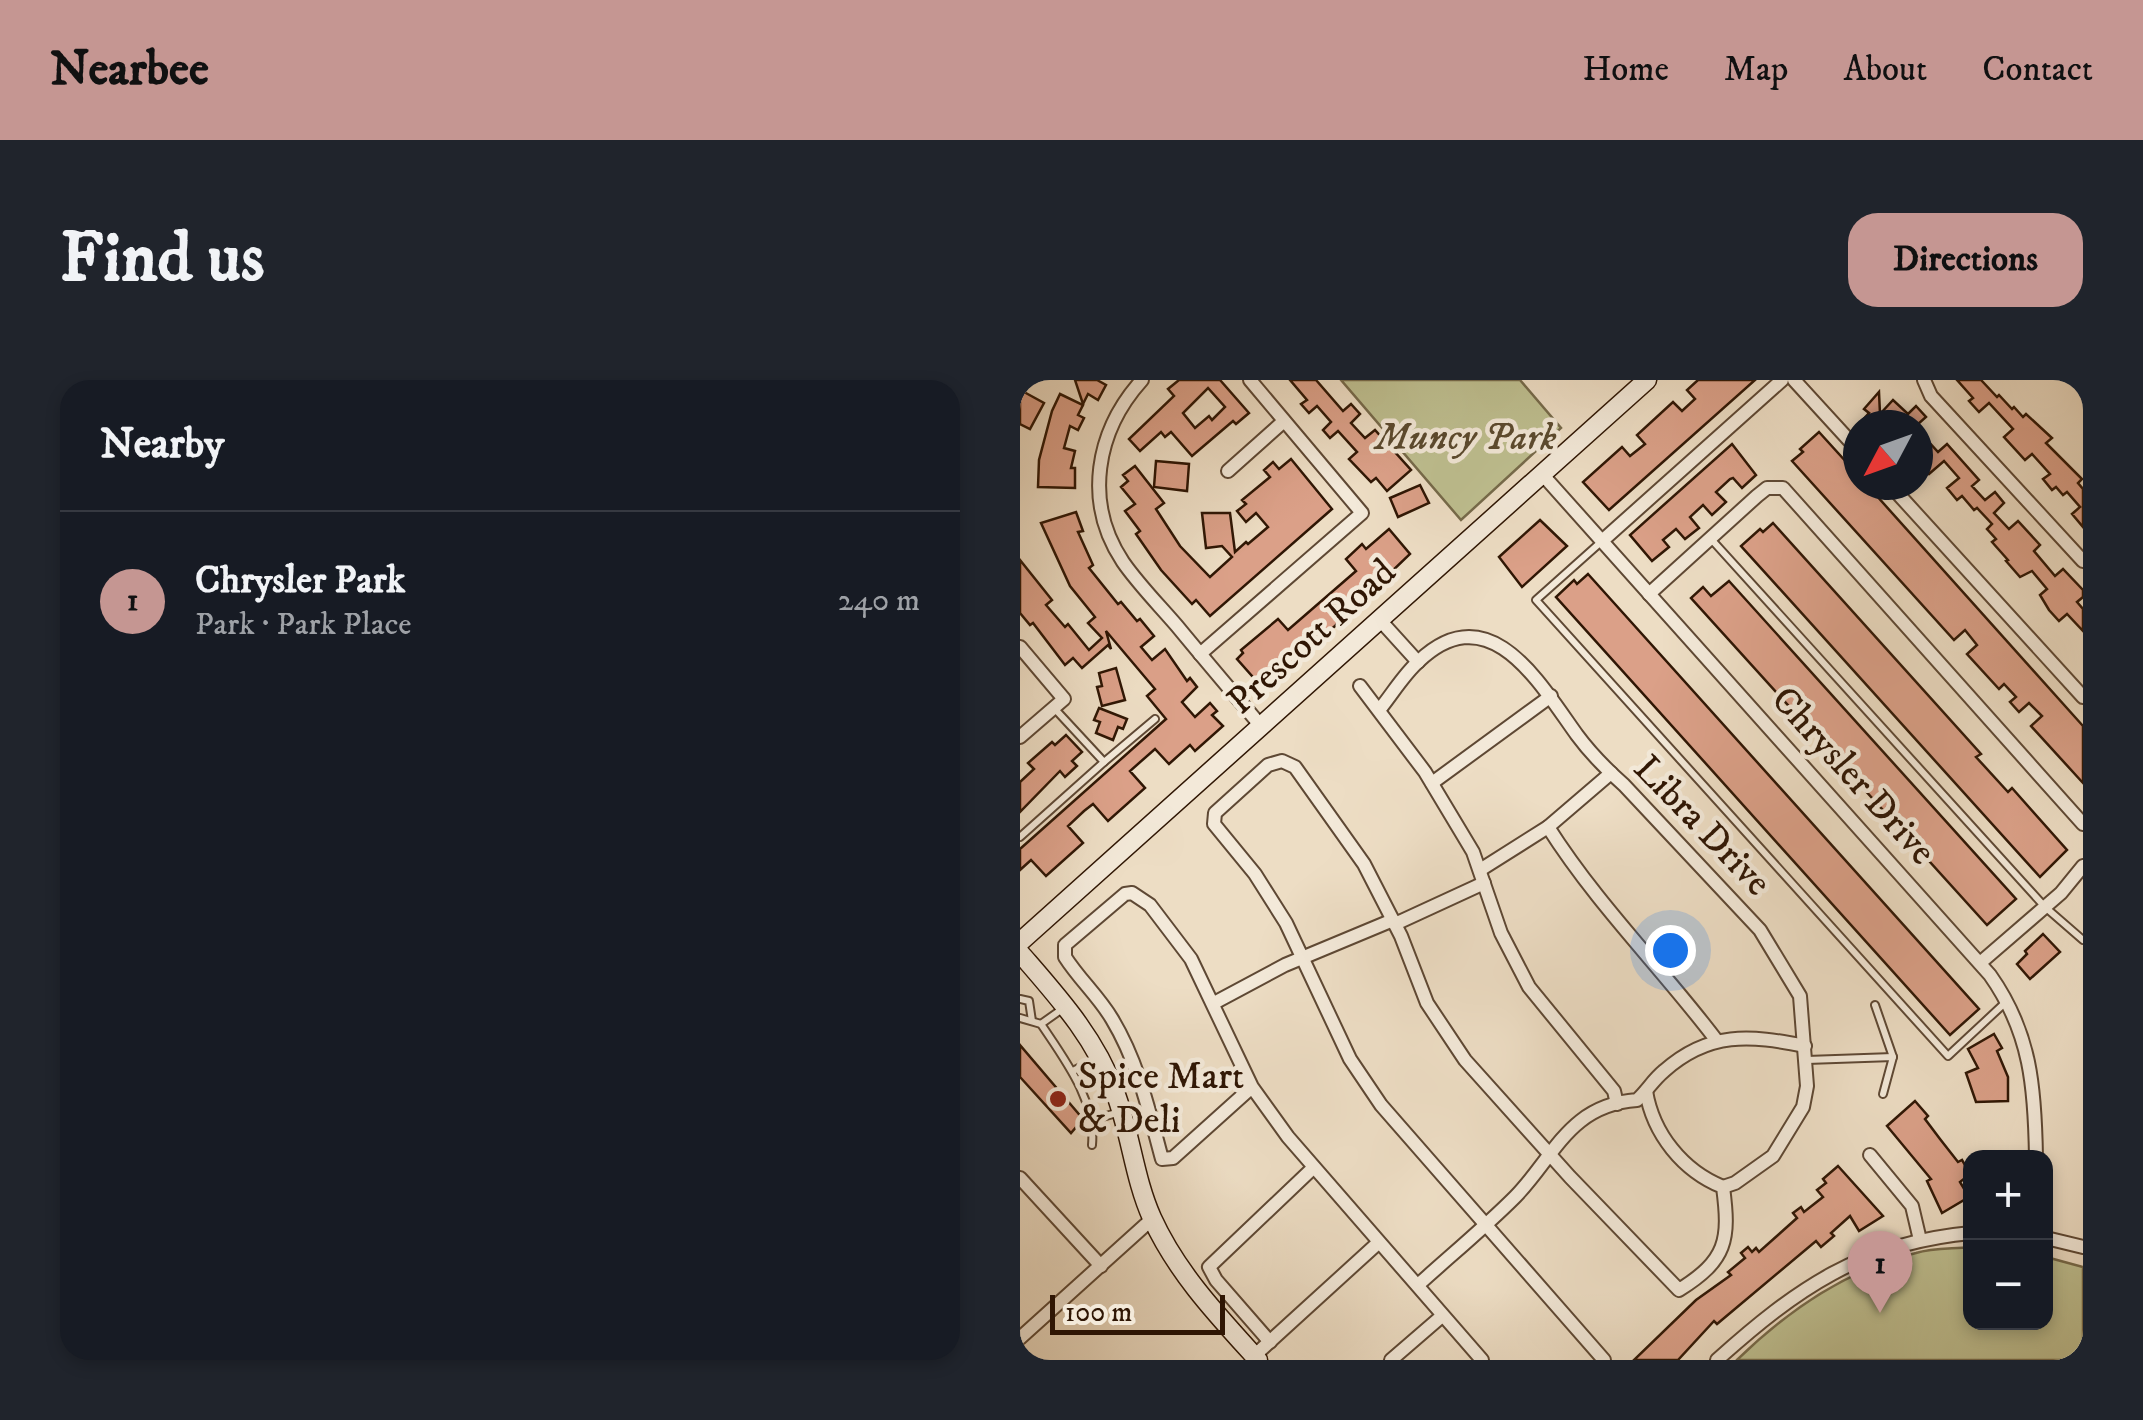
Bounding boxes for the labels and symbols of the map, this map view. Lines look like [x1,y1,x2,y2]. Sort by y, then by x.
north arrow [1843,410,1933,500]
park label: Muncy Park [1372,414,1557,462]
street label: Prescott Road [1218,549,1406,725]
street label: Chrysler Drive [1760,677,1946,875]
street label: Libra Drive [1623,745,1781,907]
your location [1645,925,1696,976]
place label: Spice Mart & Deli [1078,1053,1244,1145]
marker: Spice Mart & Deli [1047,1088,1069,1110]
pin: 1 [1848,1230,1912,1313]
scale bar [1050,1290,1225,1334]

